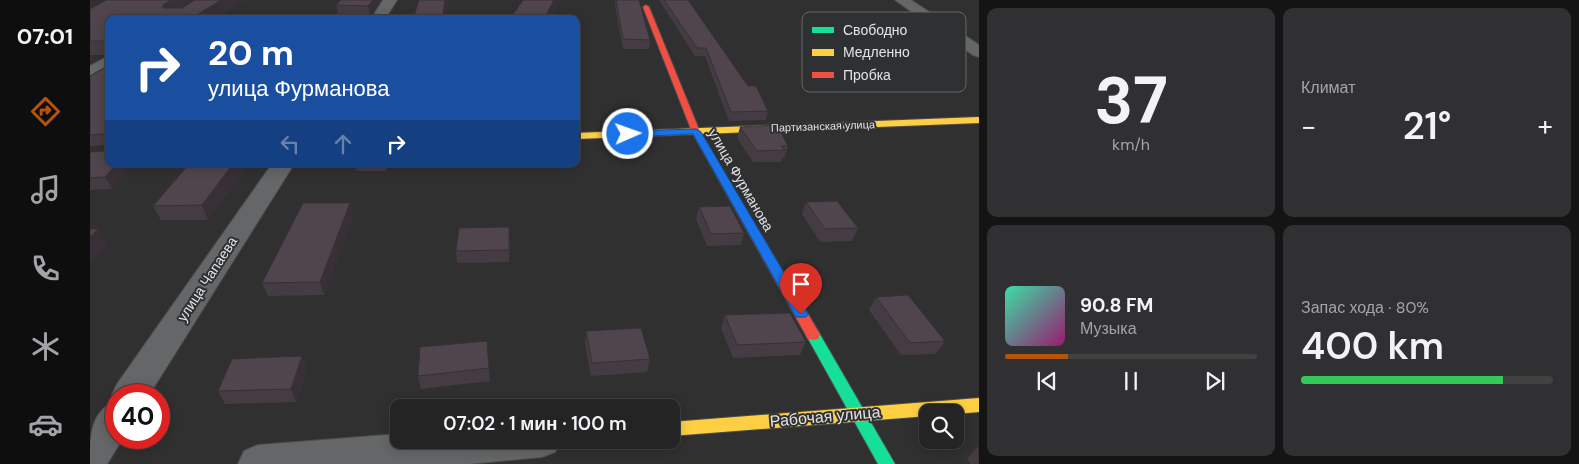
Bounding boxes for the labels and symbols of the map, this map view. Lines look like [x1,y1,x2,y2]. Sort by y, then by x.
legend [802,12,966,92]
text: Свободно [843,21,908,39]
text: Медленно [843,43,910,61]
text: Пробка [843,66,891,84]
position arrow [601,107,653,159]
street label: Партизанская улица [771,117,876,135]
street label: улица Фурманова [704,125,778,235]
street label: улица Чапаева [173,233,241,325]
pin [780,263,822,314]
speed limit sign: 40 [105,384,170,449]
street label: Рабочая улица [769,401,881,432]

